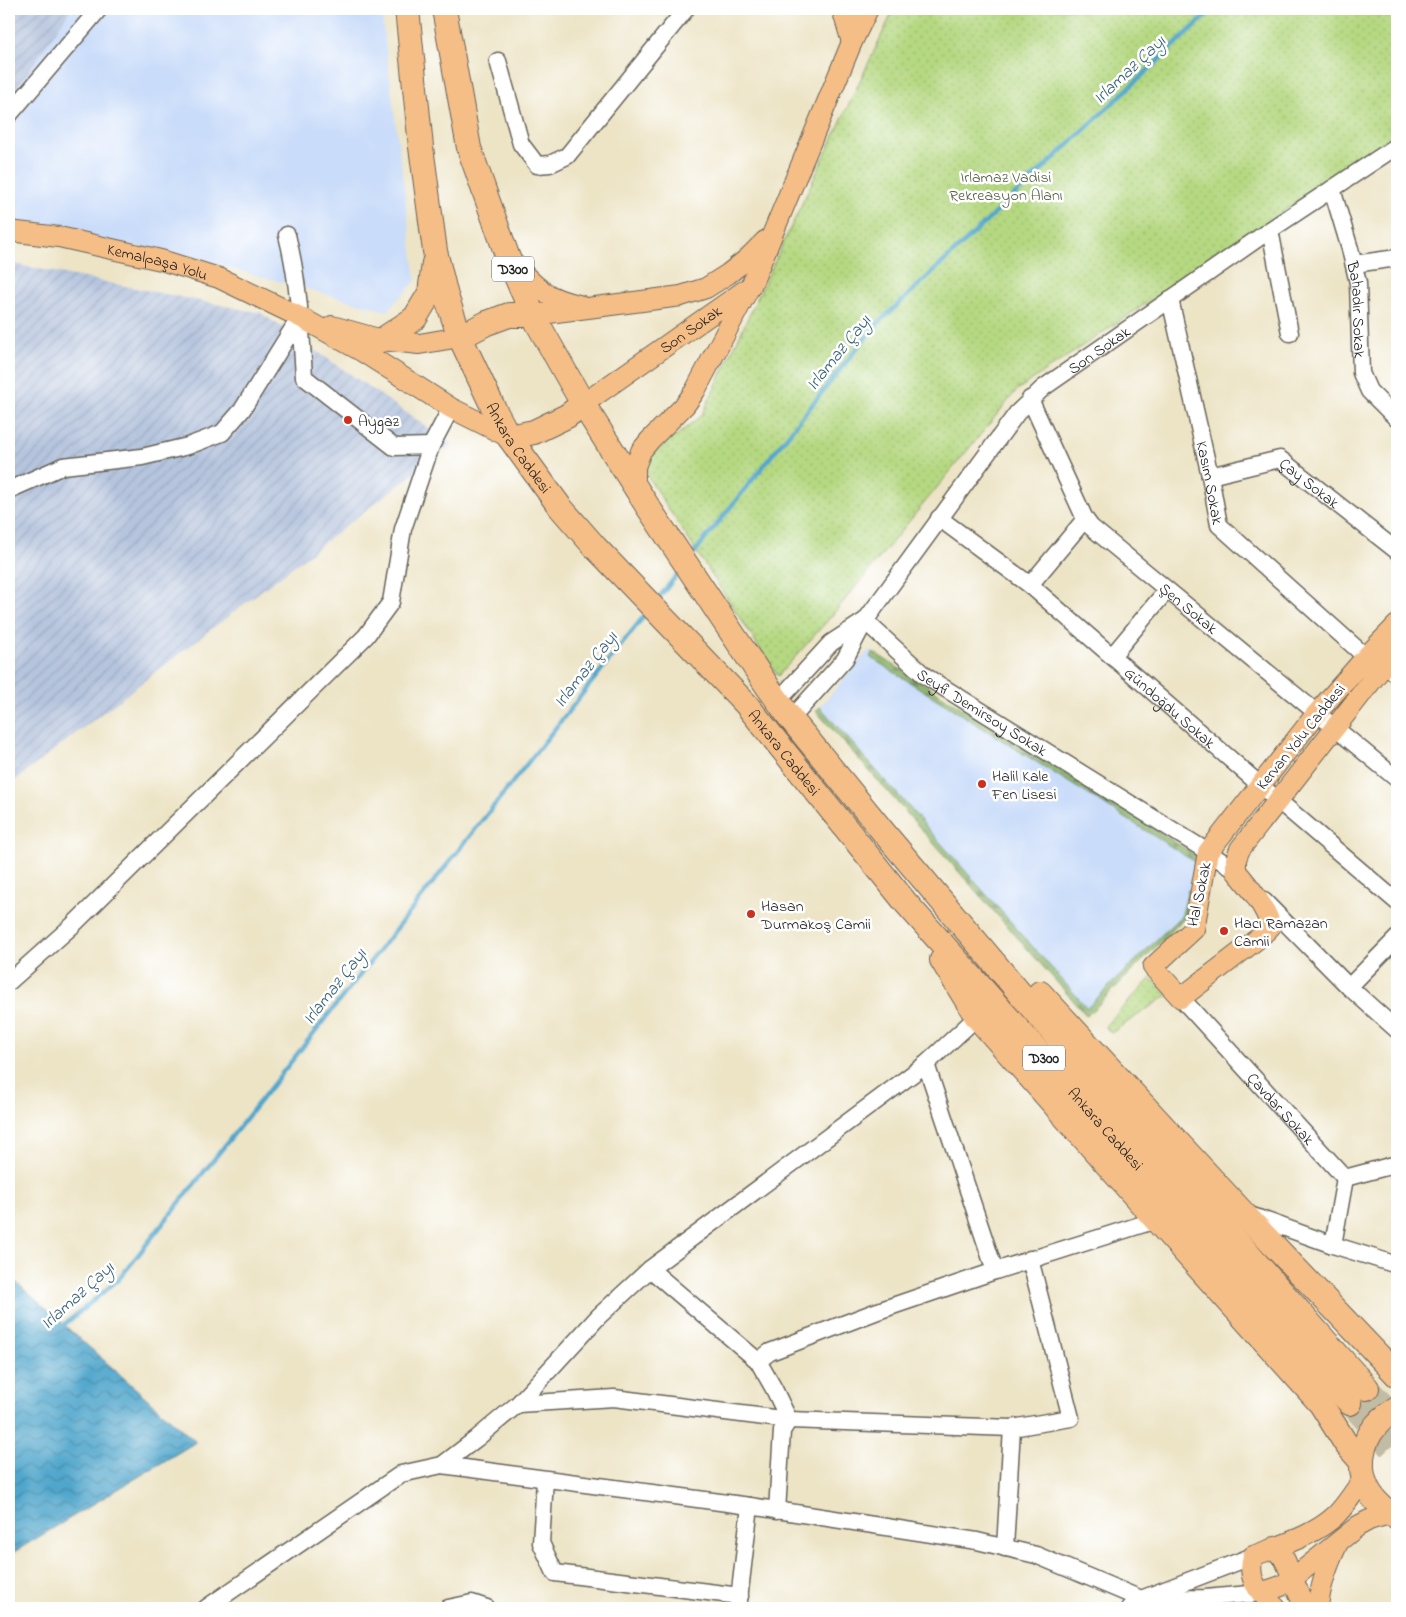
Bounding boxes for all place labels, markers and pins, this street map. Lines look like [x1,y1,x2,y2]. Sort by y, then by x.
place label: Aygaz [358,410,400,434]
marker: Aygaz [342,414,354,426]
place label: Halil Kale Fen Lisesi [991,765,1057,807]
marker: Halil Kale Fen Lisesi [976,778,988,790]
place label: Hasan Durmakoş Camii [760,895,871,937]
marker: Hasan Durmakoş Camii [745,908,757,920]
place label: Hacı Ramazan Camii [1234,912,1328,954]
marker: Hacı Ramazan Camii [1218,925,1230,937]

